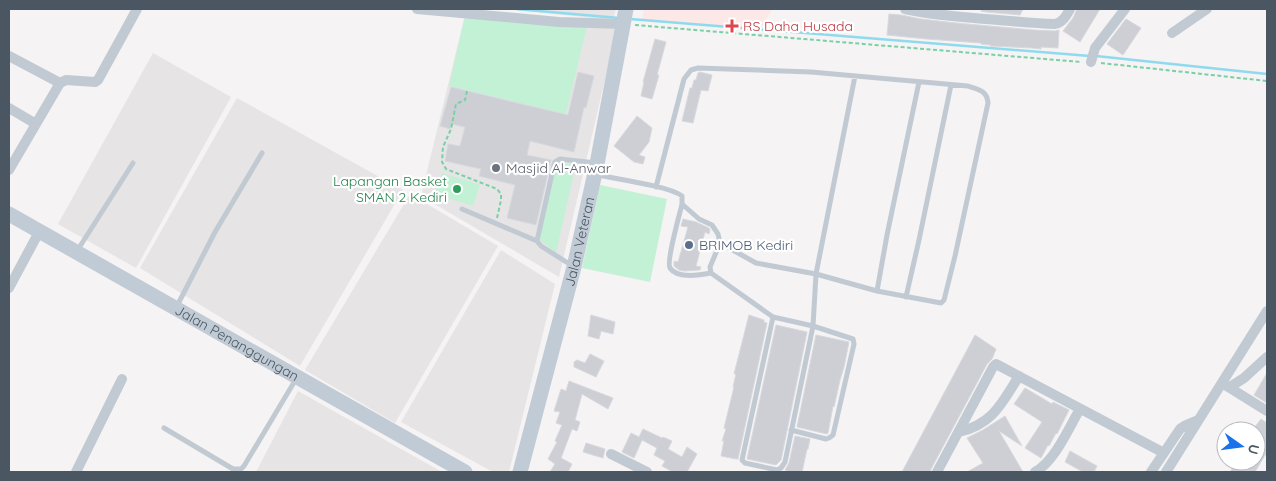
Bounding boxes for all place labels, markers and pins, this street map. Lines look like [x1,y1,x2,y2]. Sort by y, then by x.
place label: RS Daha Husada [743,17,853,35]
marker: RS Daha Husada [725,19,739,33]
place label: Masjid Al-Anwar [506,159,612,177]
marker: Masjid Al-Anwar [490,162,502,174]
place label: Lapangan Basket SMAN 2 Kediri [333,172,447,206]
marker: Lapangan Basket SMAN 2 Kediri [451,183,463,195]
place label: BRIMOB Kediri [699,236,793,254]
marker: BRIMOB Kediri [683,239,695,251]

